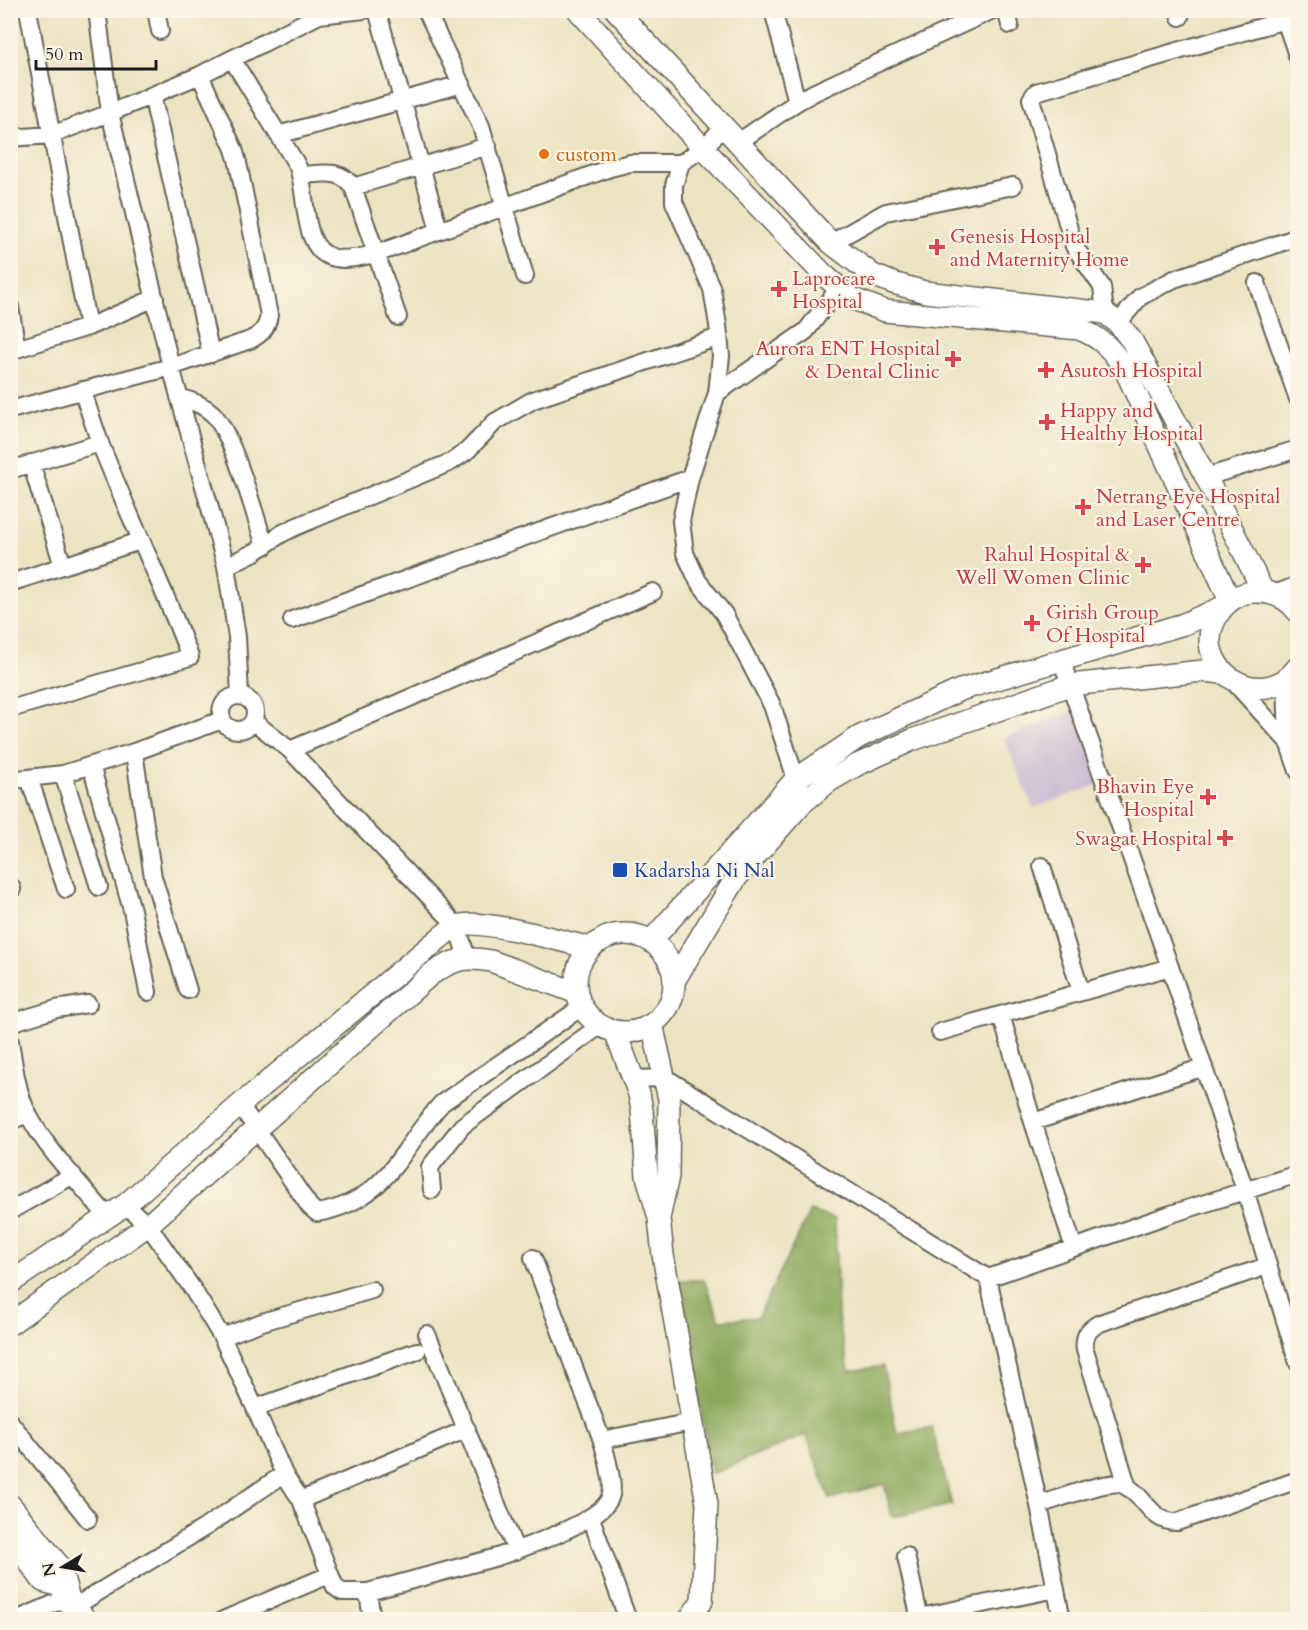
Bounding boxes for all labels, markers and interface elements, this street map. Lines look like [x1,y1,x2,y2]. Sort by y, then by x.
scale bar [36,33,156,71]
text: 50 m [45,42,84,67]
place label: custom [556,141,617,168]
marker: custom [537,147,551,161]
place label: Genesis Hospital and Maternity Home [950,223,1129,273]
marker: Genesis Hospital and Maternity Home [928,238,946,256]
place label: Laprocare Hospital [792,265,876,315]
marker: Laprocare Hospital [770,280,788,298]
place label: Aurora ENT Hospital & Dental Clinic [755,335,940,385]
marker: Aurora ENT Hospital & Dental Clinic [944,350,962,368]
place label: Asutosh Hospital [1060,357,1203,384]
marker: Asutosh Hospital [1037,361,1055,379]
place label: Happy and Healthy Hospital [1060,397,1203,447]
marker: Happy and Healthy Hospital [1038,413,1056,431]
place label: Netrang Eye Hospital and Laser Centre [1096,483,1280,533]
marker: Netrang Eye Hospital and Laser Centre [1074,498,1092,516]
place label: Rahul Hospital & Well Women Clinic [955,541,1130,591]
marker: Rahul Hospital & Well Women Clinic [1134,556,1152,574]
place label: Girish Group Of Hospital [1046,599,1159,649]
marker: Girish Group Of Hospital [1023,614,1041,632]
place label: Bhavin Eye Hospital [1096,773,1194,823]
marker: Bhavin Eye Hospital [1199,788,1217,806]
place label: Swagat Hospital [1075,825,1212,852]
marker: Swagat Hospital [1216,829,1234,847]
place label: Kadarsha Ni Nal [634,857,775,884]
marker: Kadarsha Ni Nal [611,861,629,879]
north arrow [33,1537,93,1597]
text: N [37,1561,61,1579]

